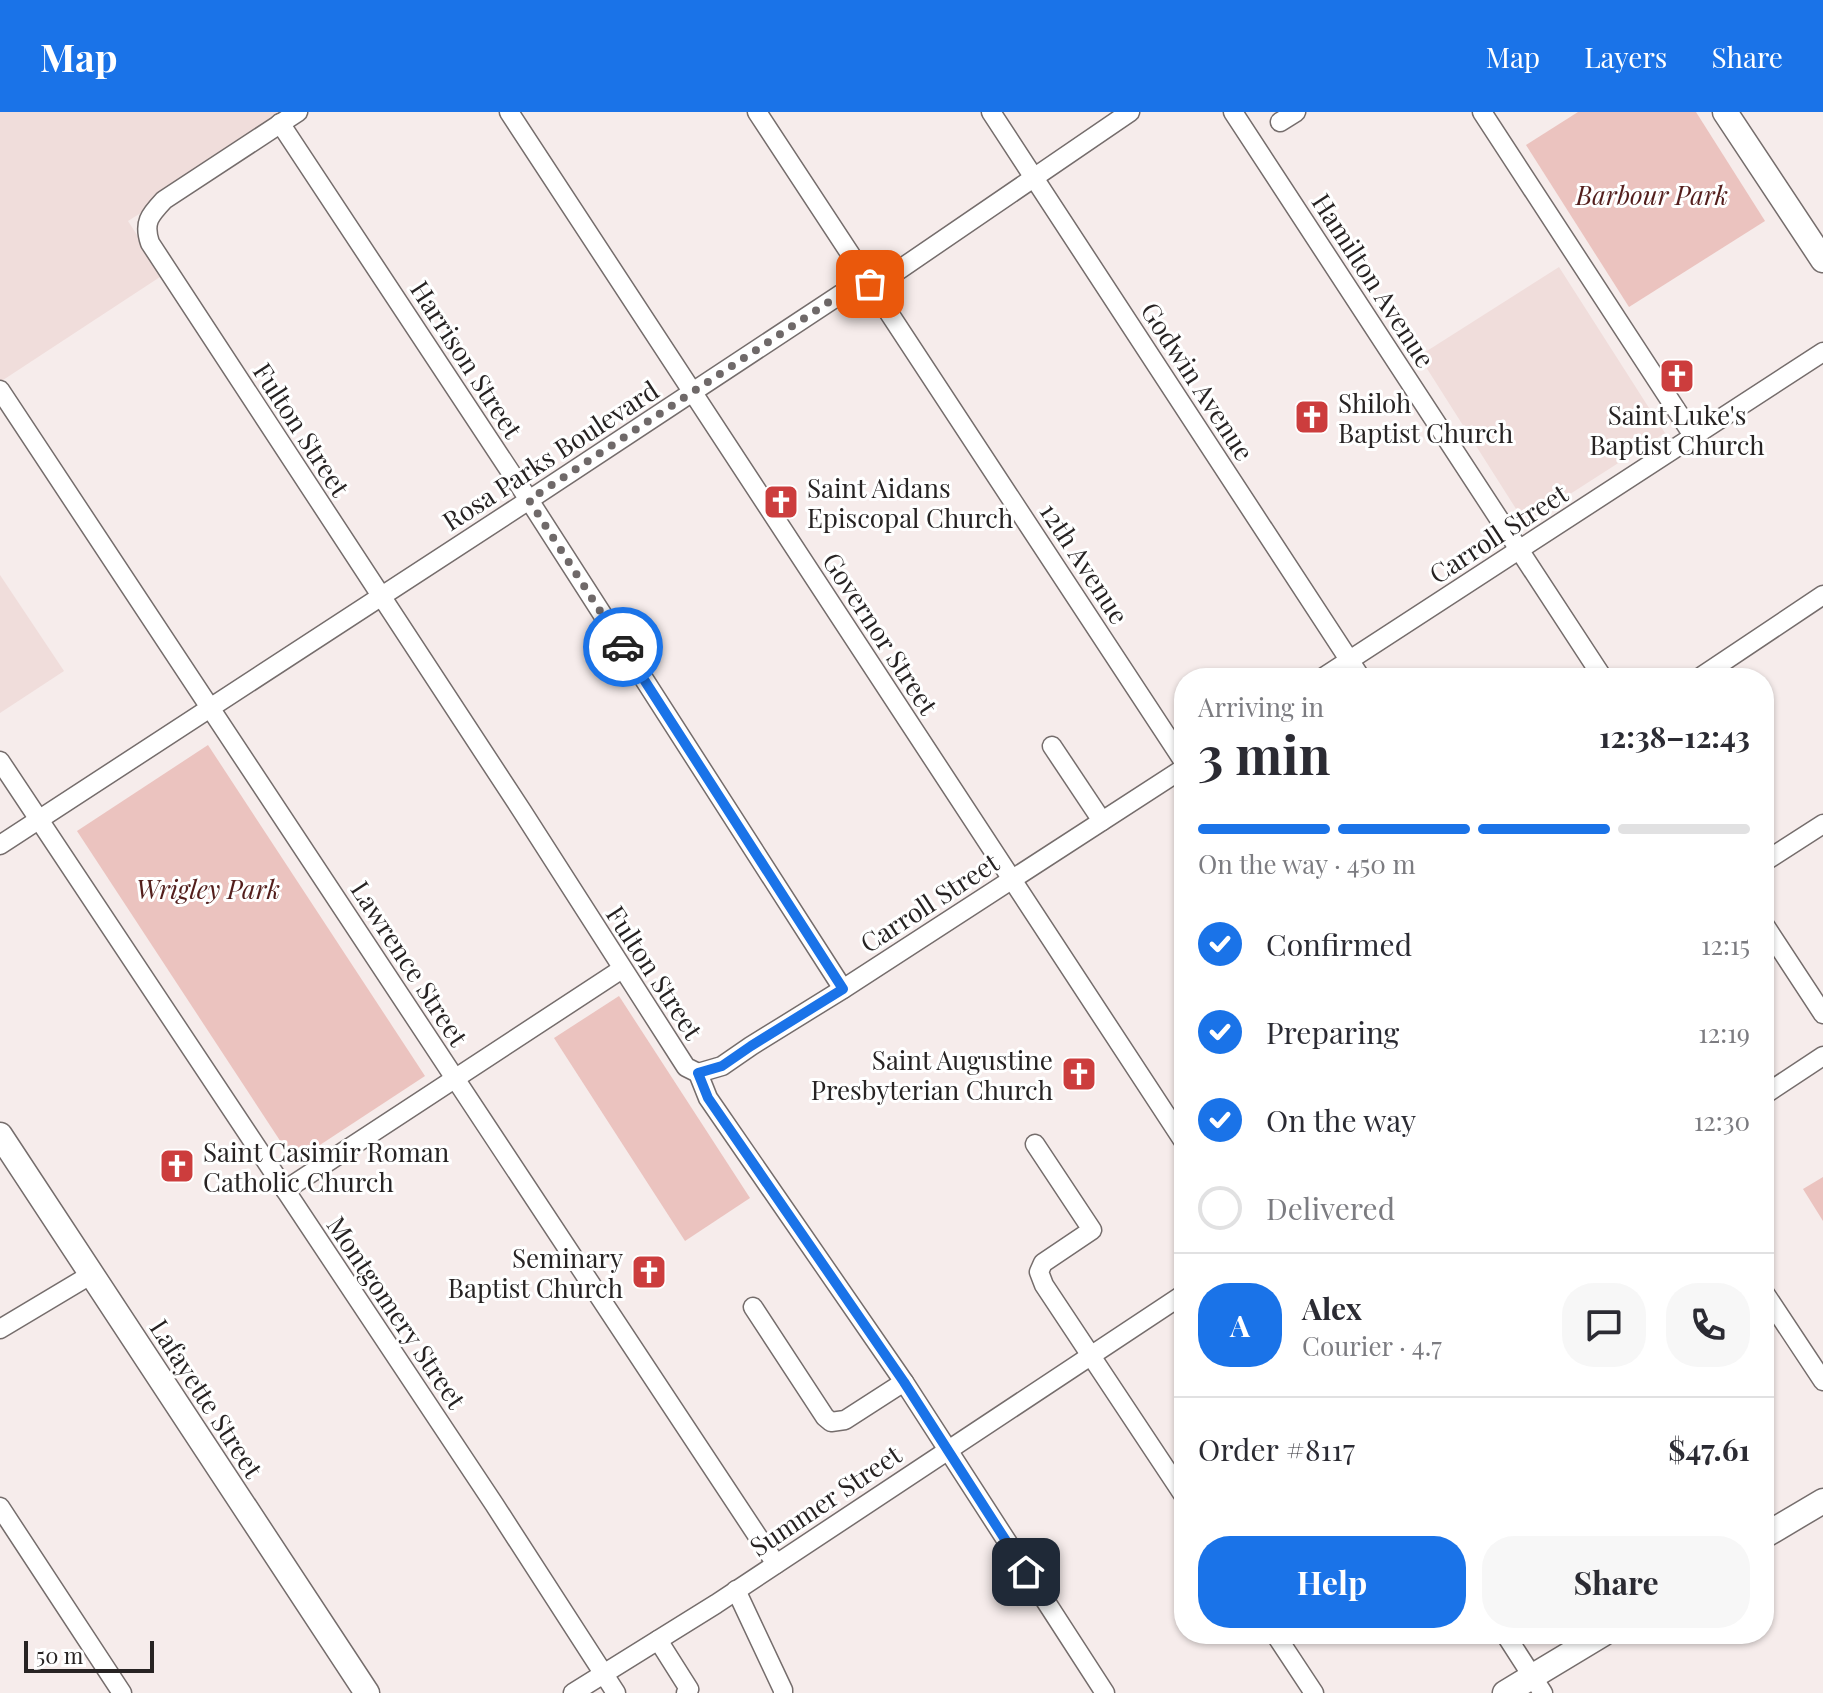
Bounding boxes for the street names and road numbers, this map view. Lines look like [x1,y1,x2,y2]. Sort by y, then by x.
street label: Hamilton Avenue [1305,186,1443,374]
street label: Harrison Street [403,274,531,445]
street label: Godwin Avenue [1134,295,1262,467]
street label: Fulton Street [246,355,359,503]
street label: Rosa Parks Boulevard [435,372,665,538]
street label: Carroll Street [1422,475,1575,591]
street label: 12th Avenue [1033,496,1137,630]
street label: Governor Street [815,545,947,721]
street label: Carroll Street [853,844,1006,960]
street label: Lawrence Street [344,874,477,1053]
street label: Fulton Street [599,898,712,1046]
street label: Montgomery Street [320,1209,475,1416]
street label: Lafayette Street [143,1312,272,1485]
street label: Summer Street [742,1436,908,1564]

